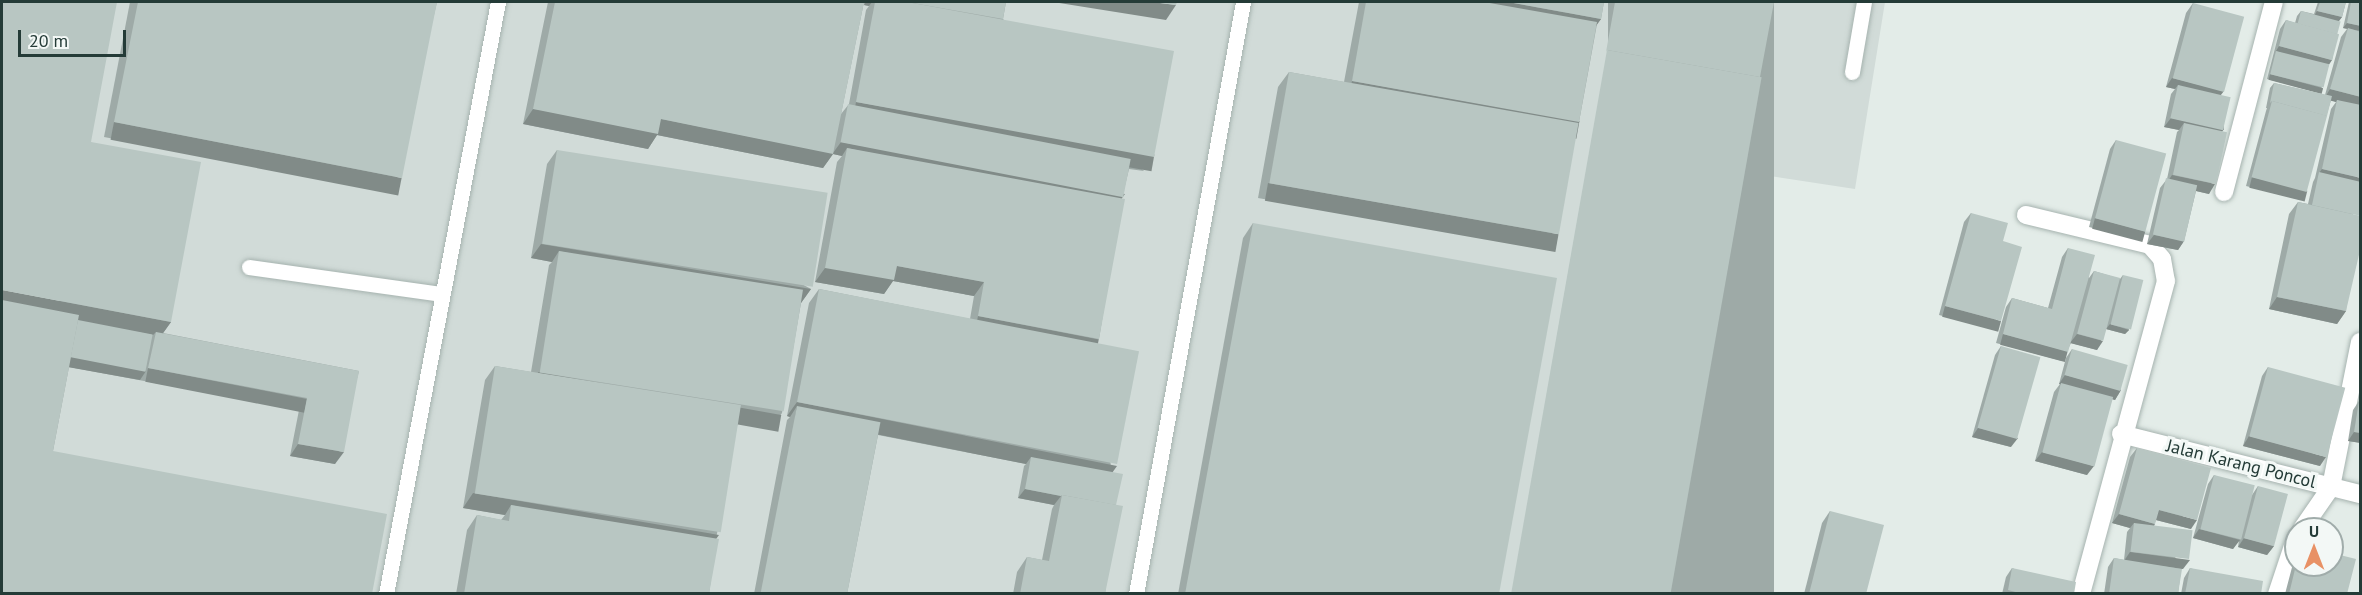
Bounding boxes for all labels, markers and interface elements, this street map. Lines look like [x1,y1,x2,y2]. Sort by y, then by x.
scale bar [21,18,129,56]
text: 20 m [29,29,68,52]
street label: Jalan Karang Poncol [2164,435,2318,493]
north arrow [2284,517,2344,577]
text: U [2309,521,2319,541]

